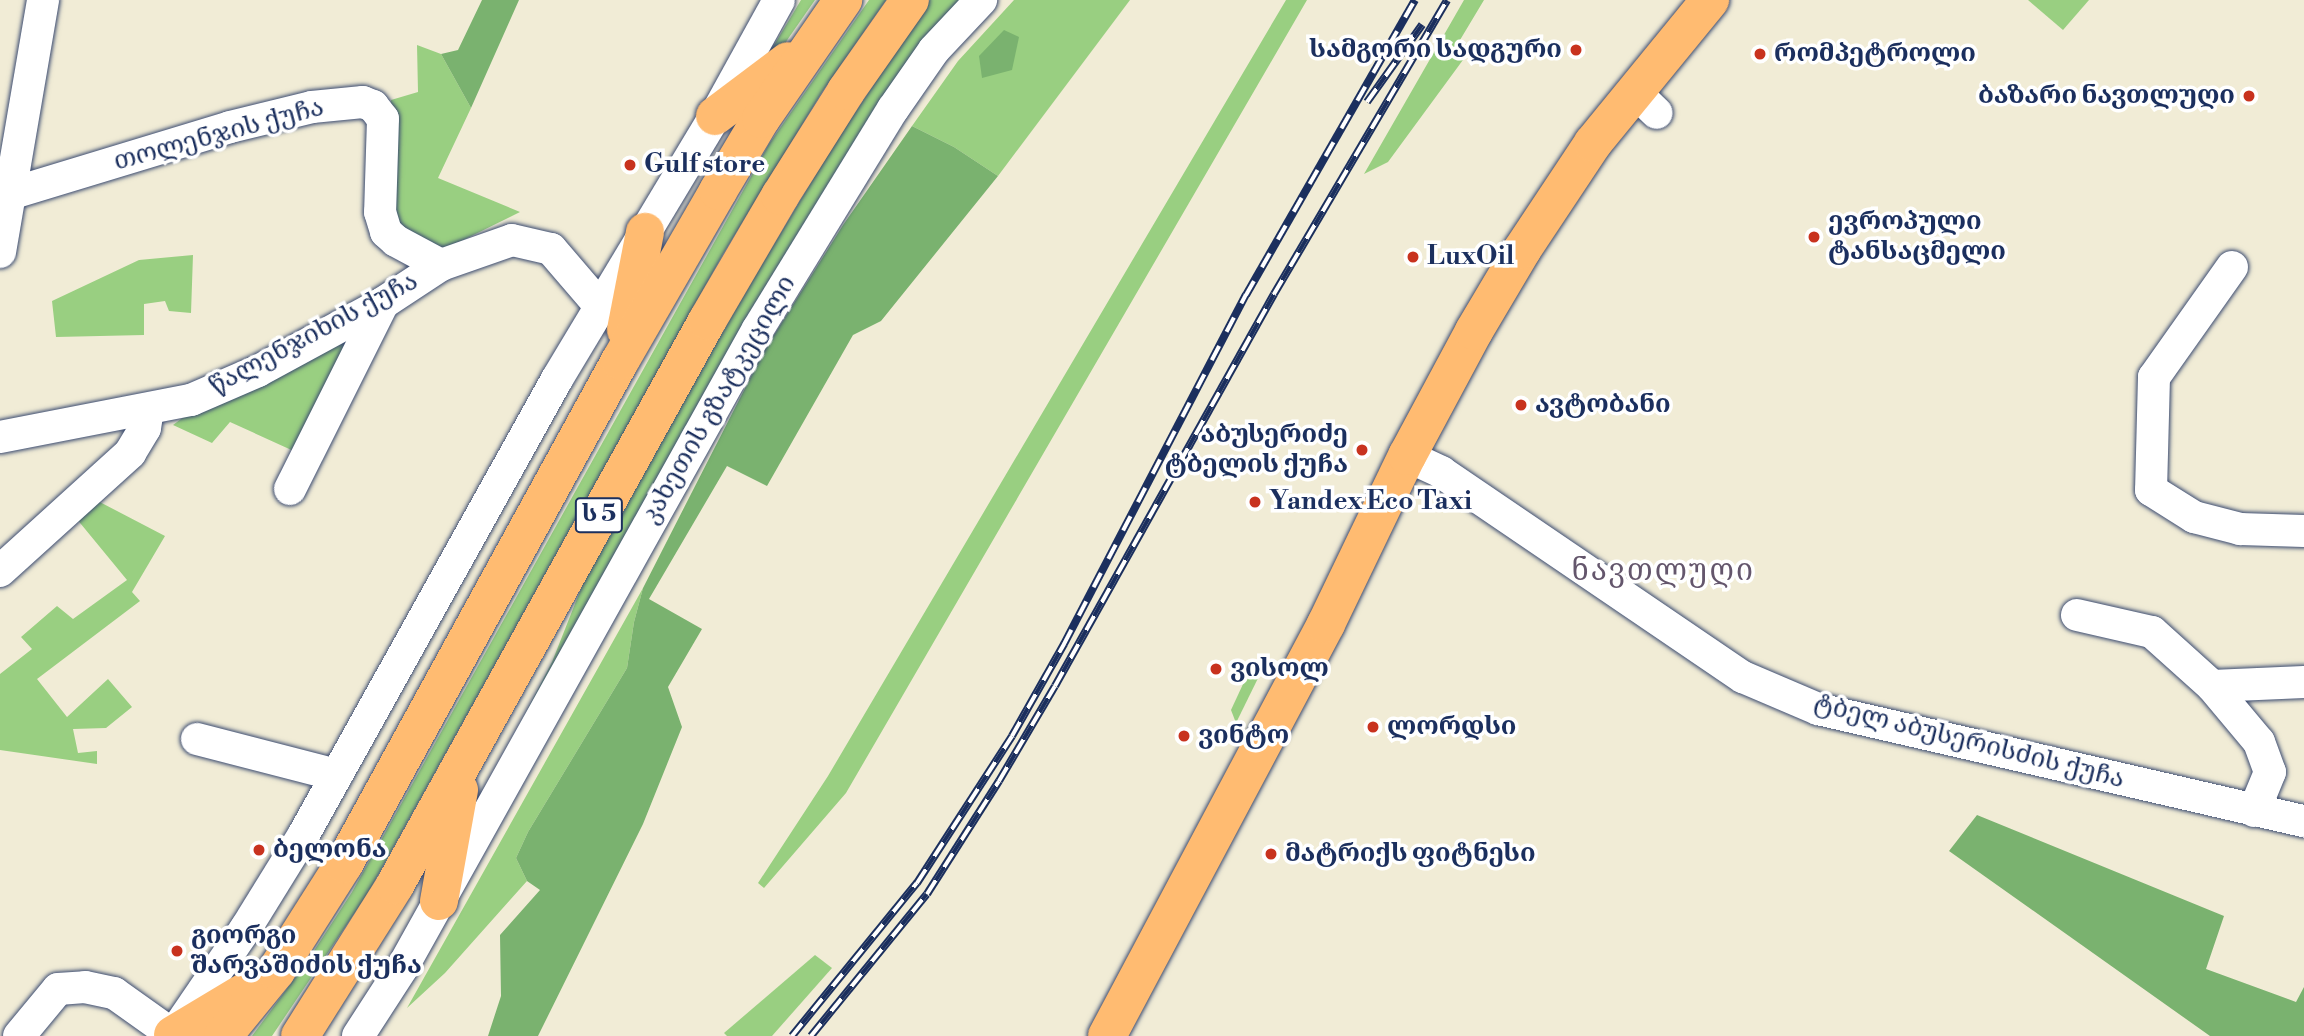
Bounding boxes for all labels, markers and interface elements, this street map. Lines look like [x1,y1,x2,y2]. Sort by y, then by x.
place label: სამგორი სადგური [1309,34,1562,66]
place label: რომპეტროლი [1774,38,1976,70]
marker: სამგორი სადგური [1568,42,1584,58]
marker: რომპეტროლი [1752,46,1768,62]
place label: ბაზარი ნავთლუღი [1978,80,2235,112]
marker: ბაზარი ნავთლუღი [2241,88,2257,104]
street label: თოლენჯის ქუჩა [111,92,327,178]
place label: Gulf store [644,149,765,181]
marker: Gulf store [622,157,638,173]
place label: ევროპული ტანსაცმელი [1828,206,2006,268]
marker: ევროპული ტანსაცმელი [1806,229,1822,245]
place label: LuxOil [1427,241,1514,273]
marker: LuxOil [1405,249,1421,265]
street label: წალენჯიხის ქუჩა [204,266,424,402]
street label: კახეთის გზატკეცილი [635,270,803,530]
place label: ავტობანი [1535,389,1671,421]
marker: ავტობანი [1513,397,1529,413]
place label: აბუსერიძე ტბელის ქუჩა [1165,419,1348,480]
marker: აბუსერიძე ტბელის ქუჩა [1354,442,1370,458]
place label: Yandex Eco Taxi [1269,486,1472,518]
road number: ს 5 [574,494,624,536]
marker: Yandex Eco Taxi [1247,494,1263,510]
district label: ნავთლუღი [1572,553,1754,589]
place label: ვისოლ [1230,653,1329,685]
marker: ვისოლ [1208,661,1224,677]
street label: ტბელ აბუსერისძის ქუჩა [1810,688,2128,796]
place label: ლორდსი [1387,711,1516,743]
marker: ლორდსი [1365,719,1381,735]
place label: ვინტო [1198,720,1289,752]
marker: ვინტო [1176,728,1192,744]
place label: ბელონა [273,834,387,866]
place label: მატრიქს ფიტნესი [1285,838,1536,870]
marker: ბელონა [251,842,267,858]
marker: მატრიქს ფიტნესი [1263,846,1279,862]
place label: გიორგი შარვაშიძის ქუჩა [191,920,422,982]
marker: გიორგი შარვაშიძის ქუჩა [169,943,185,959]

